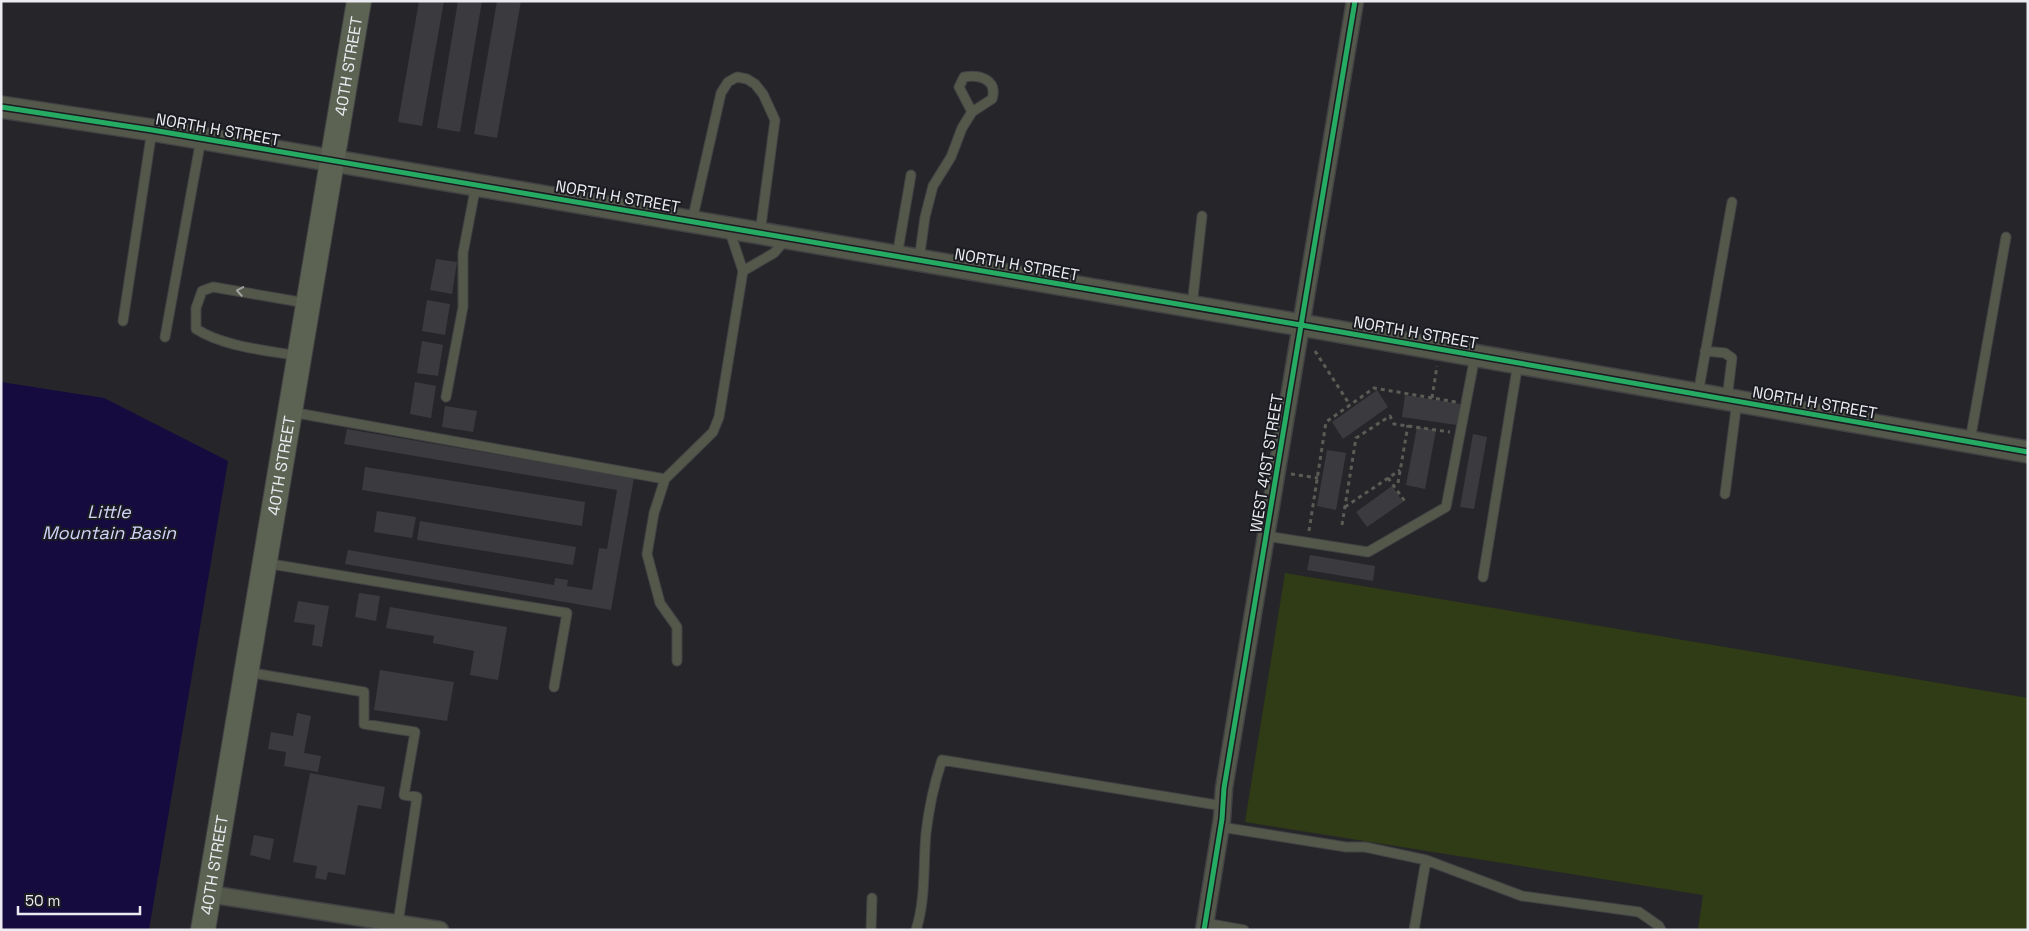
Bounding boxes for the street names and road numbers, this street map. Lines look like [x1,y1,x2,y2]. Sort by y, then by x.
street label: 40TH STREET [330,15,367,118]
street label: NORTH H STREET [154,108,282,151]
street label: NORTH H STREET [554,175,682,218]
street label: NORTH H STREET [953,243,1081,286]
street label: NORTH H STREET [1352,311,1480,354]
street label: NORTH H STREET [1751,381,1879,424]
street label: WEST 41ST STREET [1245,392,1288,534]
street label: 40TH STREET [263,414,300,517]
street label: 40TH STREET [196,814,233,916]

